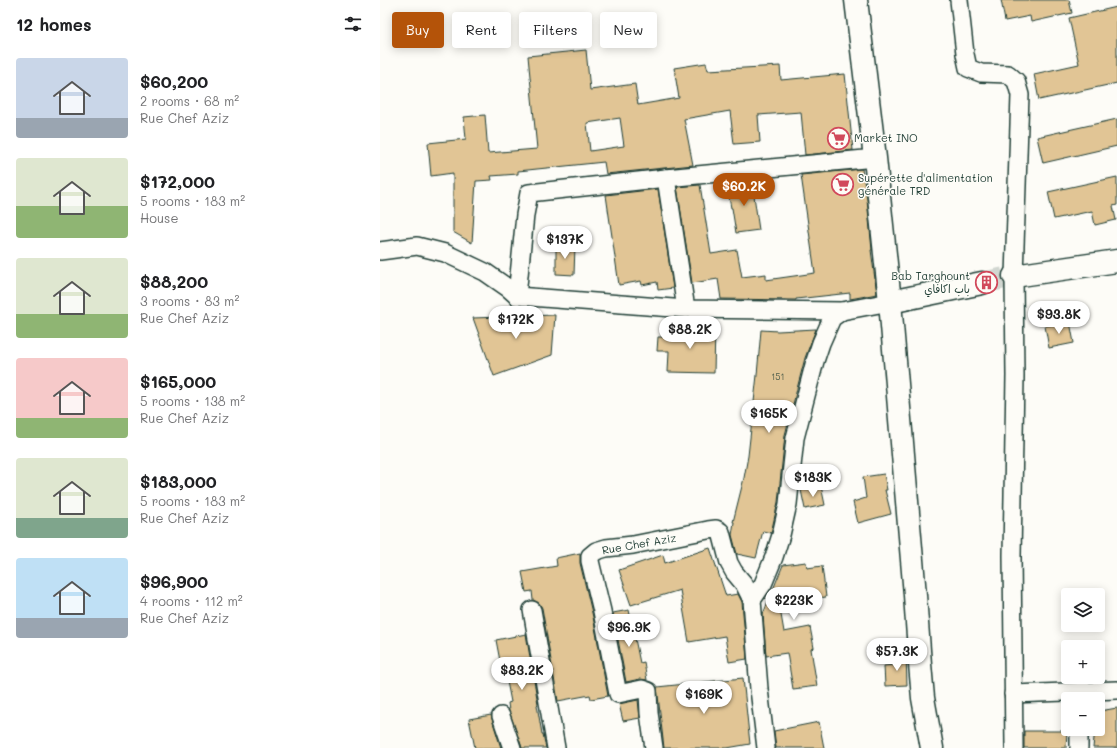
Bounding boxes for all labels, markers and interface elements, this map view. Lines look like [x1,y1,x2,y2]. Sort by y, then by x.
chip: Buy [392,12,444,48]
chip: Rent [452,12,511,48]
chip: Filters [519,12,592,48]
chip: New [600,12,657,48]
text: 12 homes [16,13,92,35]
icon: filters [342,13,364,35]
text: $60,200 [140,70,208,92]
icon: home [48,74,96,122]
text: 2 rooms · 68 m² [140,92,239,109]
text: Rue Chef Aziz [140,109,229,126]
supermarket icon: Market INO [826,125,852,151]
place label: Market INO [854,130,918,145]
text: $172,000 [140,170,215,192]
place label: Supérette d'alimentation générale TRD [858,170,993,198]
supermarket icon: Supérette d'alimentation générale TRD [829,171,855,197]
pin: $60.2K [711,173,777,207]
icon: home [48,174,96,222]
text: $60.2K [722,177,766,194]
text: 5 rooms · 183 m² [140,192,245,209]
text: House [140,209,178,226]
pin: $137K [537,226,593,260]
text: $137K [546,230,584,247]
place label: Bab Targhount باب اكافاي [891,268,970,298]
building icon: Bab Targhount باب اكافاي [973,269,999,295]
text: $88,200 [140,270,208,292]
icon: home [48,274,96,322]
text: 3 rooms · 83 m² [140,292,239,309]
pin: $93.8K [1026,301,1092,335]
text: $93.8K [1037,305,1081,322]
pin: $172K [488,306,544,340]
text: Rue Chef Aziz [140,309,229,326]
text: $172K [498,310,534,327]
pin: $88.2K [657,316,723,350]
text: $88.2K [668,320,712,337]
text: $165,000 [140,370,216,392]
house number: 151 [771,371,785,382]
icon: home [48,374,96,422]
text: 5 rooms · 138 m² [140,392,245,409]
pin: $165K [741,400,797,434]
text: $165K [750,404,788,421]
text: Rue Chef Aziz [140,409,229,426]
pin: $183K [785,464,841,498]
text: $183K [794,468,832,485]
text: $183,000 [140,470,217,492]
icon: home [48,474,96,522]
text: 5 rooms · 183 m² [140,492,245,509]
text: Rue Chef Aziz [140,509,229,526]
street label: Rue Chef Aziz [601,530,677,557]
text: $96,900 [140,570,208,592]
icon: home [48,574,96,622]
pin: $223K [766,587,822,621]
map controls [1061,588,1105,736]
button: layers [1061,588,1105,632]
text: $223K [775,591,813,608]
text: 4 rooms · 112 m² [140,592,243,609]
text: Rue Chef Aziz [140,609,229,626]
pin: $96.9K [596,614,662,648]
text: $96.9K [607,618,651,635]
pin: $57.3K [864,638,930,672]
button: + [1061,640,1105,684]
text: $57.3K [875,642,919,659]
pin: $83.2K [489,657,555,691]
text: $83.2K [500,661,544,678]
pin: $169K [676,681,732,715]
text: $169K [685,685,723,702]
button: − [1061,692,1105,736]

